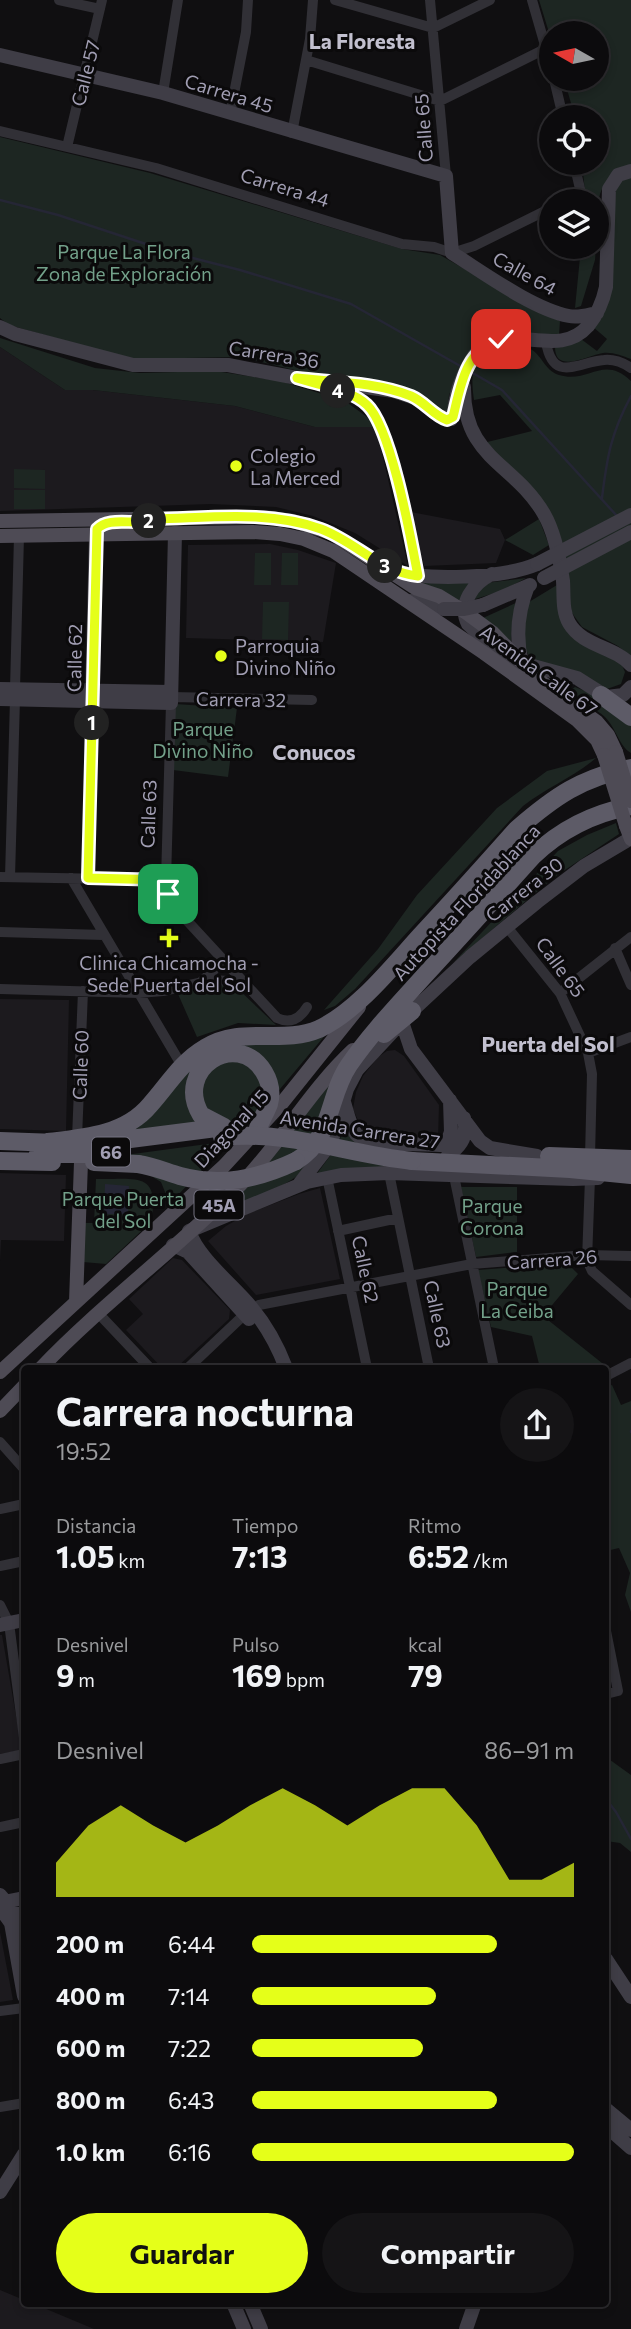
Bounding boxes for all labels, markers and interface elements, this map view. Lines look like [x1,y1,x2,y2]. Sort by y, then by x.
north arrow [539,21,609,91]
map controls [539,21,609,259]
district label: La Floresta [309,28,415,53]
street label: Calle 57 [66,38,104,108]
street label: Carrera 45 [182,69,276,117]
street label: Calle 65 [409,93,437,163]
button: locate [539,105,609,175]
street label: Carrera 44 [238,163,332,211]
button: layers [539,189,609,259]
park label: Parque La Flora Zona de Exploración [36,240,212,285]
street label: Calle 64 [489,246,561,300]
pin [471,309,531,369]
icon: check [482,320,520,358]
street label: Carrera 36 [227,336,321,372]
pin: 4 [320,374,356,408]
text: 4 [332,379,343,402]
place label: Colegio La Merced [250,444,340,489]
marker: Colegio La Merced [228,458,244,474]
pin: 2 [132,504,166,538]
text: 2 [143,509,154,532]
pin: 3 [368,548,402,584]
text: 3 [379,554,390,577]
street label: Avenida Calle 67 [476,620,602,720]
street label: Calle 62 [62,624,86,692]
place label: Parroquia Divino Niño [235,634,336,679]
marker: Parroquia Divino Niño [213,648,229,664]
street label: Carrera 32 [196,687,286,711]
pin: 1 [74,706,110,740]
text: 1 [87,711,96,734]
park label: Parque Divino Niño [153,717,253,762]
district label: Conucos [272,739,356,764]
street label: Calle 63 [135,779,161,849]
street label: Autopista Floridablanca [388,819,544,985]
street label: Carrera 30 [481,852,567,926]
pin [138,864,198,924]
icon: arrive [149,875,187,913]
marker: Clinica Chicamocha - Sede Puerta del Sol [159,928,179,948]
street label: Calle 65 [532,932,590,1002]
place label: Clinica Chicamocha - Sede Puerta del Sol [79,951,259,996]
street label: Calle 60 [67,1030,93,1100]
district label: Puerta del Sol [481,1031,615,1056]
street label: Diagonal 15 [189,1084,273,1172]
street label: Avenida Carrera 27 [278,1105,442,1153]
road number: 66 [92,1138,130,1167]
park label: Parque Puerta del Sol [62,1187,184,1232]
road number: 45A [194,1190,244,1220]
park label: Parque Corona [460,1194,524,1239]
street label: Calle 62 [348,1233,384,1305]
street label: Carrera 26 [506,1244,598,1274]
park label: Parque La Ceiba [480,1277,554,1322]
street label: Calle 63 [420,1278,456,1350]
text: Carrera nocturna [56,1387,354,1434]
button: share [500,1388,574,1462]
text: 19:52 [56,1437,111,1465]
text: Distancia [56,1514,136,1537]
text: Tiempo [232,1514,298,1537]
text: Ritmo [408,1514,461,1537]
text: 1.05 [56,1537,115,1574]
text: 7:13 [232,1537,287,1574]
text: 6:52 [408,1537,469,1574]
text: km [115,1549,145,1572]
text: /km [469,1549,508,1572]
text: Desnivel [56,1633,129,1656]
text: Pulso [232,1633,279,1656]
text: kcal [408,1633,442,1656]
text: 9 [56,1656,75,1693]
text: 169 [232,1656,282,1693]
text: 79 [408,1656,443,1693]
text: m [75,1668,95,1691]
text: bpm [282,1668,325,1691]
text: Desnivel [56,1736,144,1764]
text: 86–91 m [484,1736,574,1764]
text: 200 m [56,1930,124,1958]
text: 6:44 [168,1930,215,1958]
text: 400 m [56,1982,125,2010]
text: 7:14 [168,1982,209,2010]
text: 600 m [56,2034,125,2062]
text: 7:22 [168,2034,211,2062]
text: 800 m [56,2086,125,2114]
text: 6:43 [168,2086,214,2114]
text: 1.0 km [56,2138,125,2166]
text: 6:16 [168,2138,211,2166]
button: Guardar [56,2213,308,2293]
button: Compartir [322,2213,574,2293]

